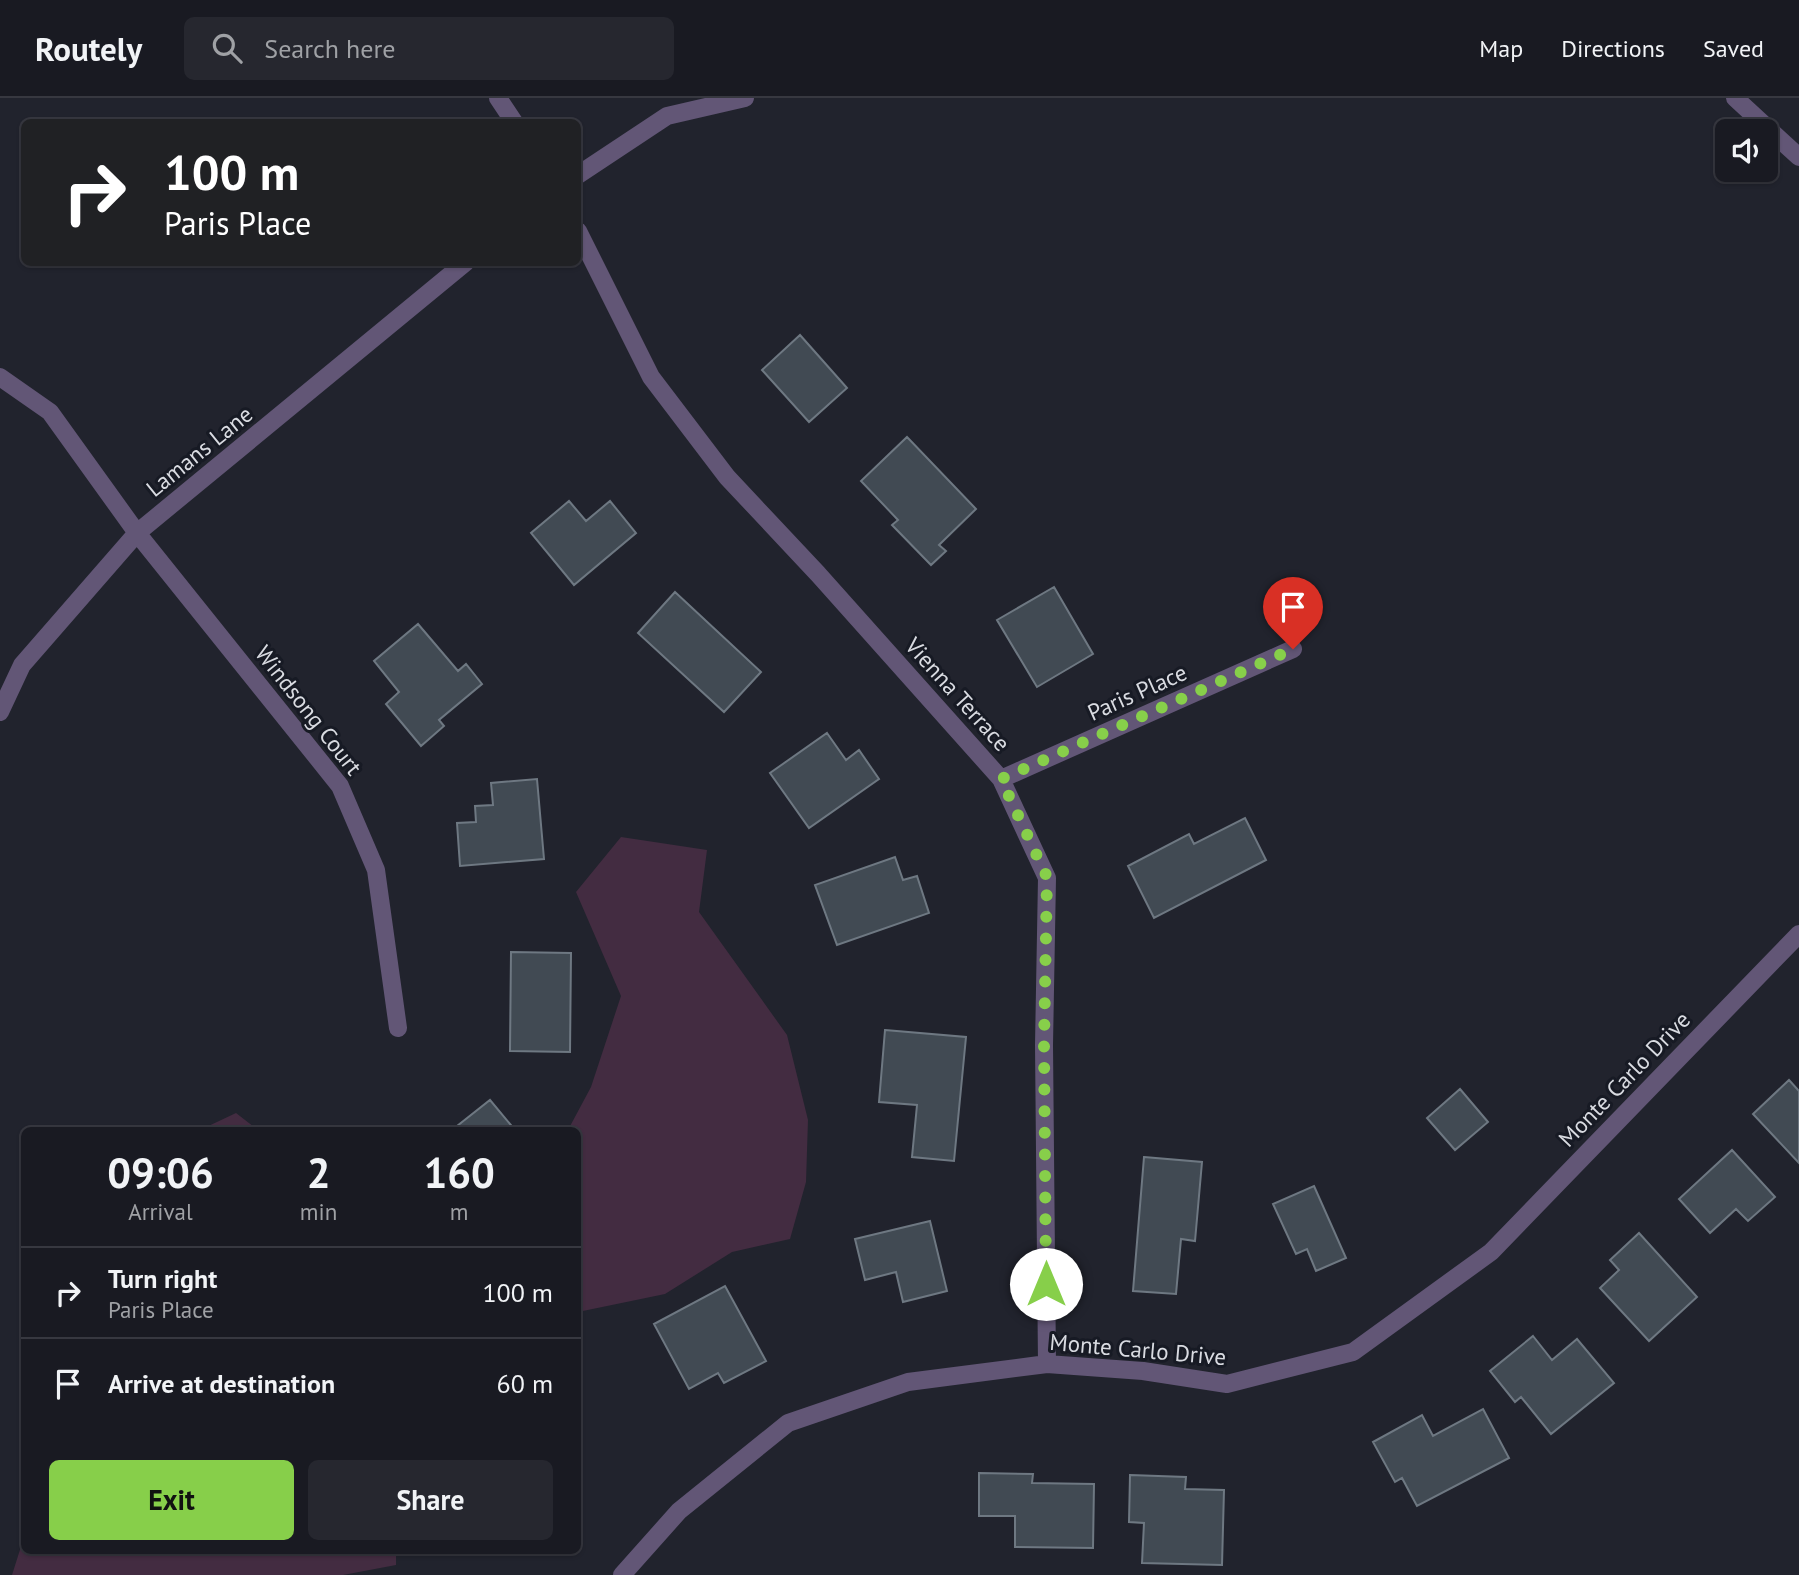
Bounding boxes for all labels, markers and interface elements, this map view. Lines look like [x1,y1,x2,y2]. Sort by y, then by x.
search box [184,17,674,80]
text: Routely [35,27,142,70]
icon: search [208,29,246,67]
text: Search here [264,32,395,65]
text: Map [1479,33,1523,64]
text: Directions [1561,33,1665,64]
text: Saved [1703,33,1764,64]
map controls [1715,119,1778,182]
button: sound [1715,119,1778,182]
text: 100 m [164,140,299,204]
icon: right [49,147,140,238]
text: Paris Place [164,202,311,244]
street label: Lamans Lane [140,399,258,503]
pin [1263,577,1323,649]
icon: arrive [1274,588,1312,626]
street label: Vienna Terrace [899,630,1017,757]
street label: Windsong Court [249,639,369,781]
street label: Paris Place [1083,657,1191,727]
street label: Monte Carlo Drive [1552,1005,1696,1153]
text: 09:06 [107,1145,214,1200]
text: 2 [307,1145,330,1200]
text: 160 [423,1145,495,1200]
text: Arrival [128,1197,193,1226]
text: min [300,1197,337,1226]
text: m [450,1197,468,1226]
position arrow [1009,1247,1083,1321]
text: Turn right [108,1262,217,1295]
icon: right [49,1274,87,1312]
text: 100 m [482,1276,553,1309]
text: Paris Place [108,1295,214,1324]
street label: Monte Carlo Drive [1048,1327,1228,1371]
icon: arrive [49,1365,87,1403]
text: Arrive at destination [108,1367,335,1400]
text: 60 m [497,1367,553,1400]
button: Exit [49,1460,294,1540]
button: Share [308,1460,553,1540]

